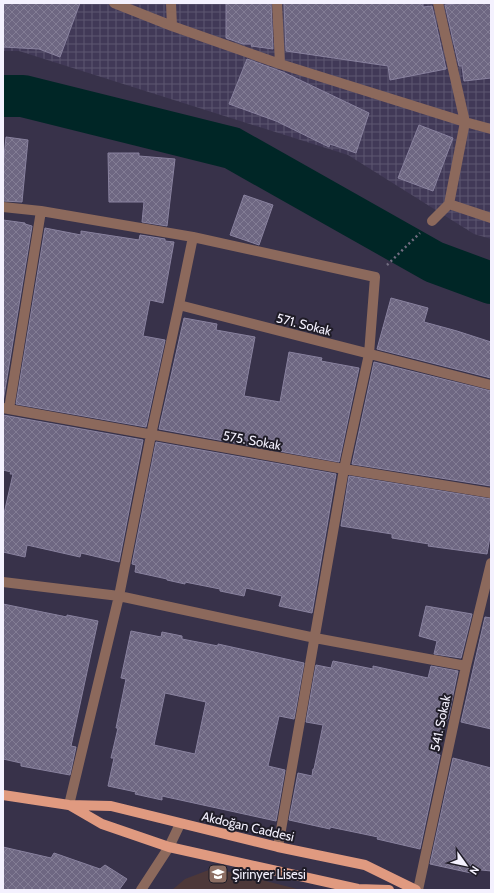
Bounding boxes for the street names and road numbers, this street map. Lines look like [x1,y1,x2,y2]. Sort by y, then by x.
street label: 571. Sokak [275,309,333,339]
street label: 575. Sokak [222,427,283,453]
street label: 541. Sokak [426,693,454,753]
street label: Akdoğan Caddesi [200,808,296,844]

